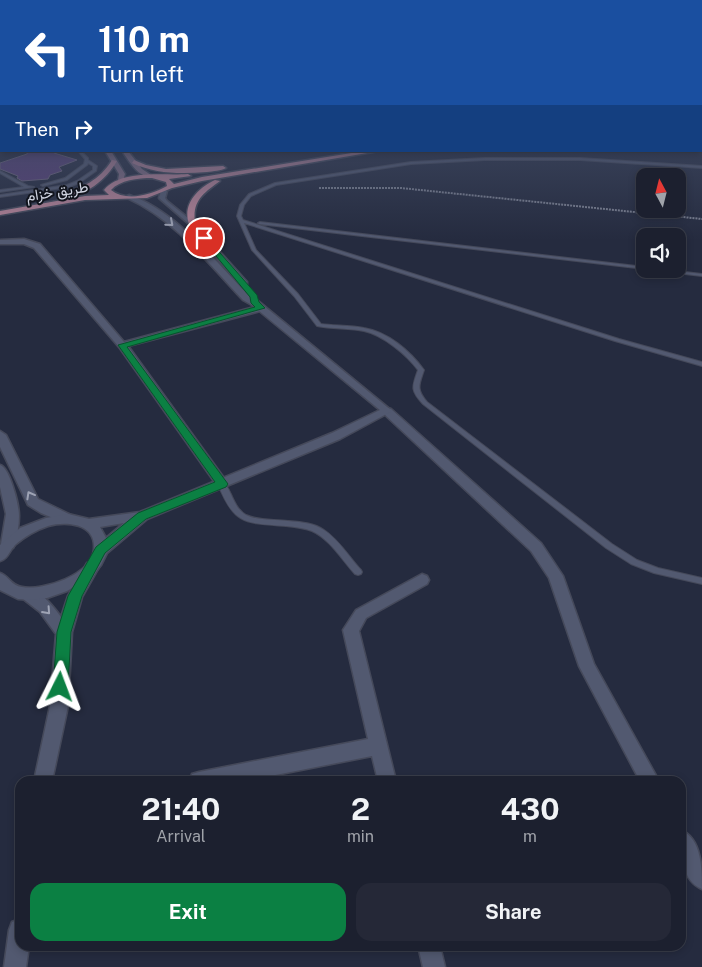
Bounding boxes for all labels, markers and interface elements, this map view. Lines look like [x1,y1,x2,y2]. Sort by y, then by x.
text: 110 m [98,19,190,60]
icon: left [15,20,80,85]
text: Turn left [98,61,184,87]
icon: right [69,115,97,143]
text: Then [15,118,59,140]
north arrow [636,168,686,218]
map controls [636,168,686,278]
street label: طريق خزام [25,178,90,206]
one-way arrow [164,217,173,226]
pin [183,217,225,259]
icon: arrive [190,224,218,252]
button: sound [636,228,686,278]
one-way arrow [26,491,36,500]
one-way arrow [41,606,50,615]
position arrow [33,660,85,712]
text: 21:40 [142,791,220,827]
text: 2 [351,791,370,827]
text: 430 [501,791,559,827]
text: Arrival [156,827,206,846]
text: min [347,827,374,846]
text: m [523,827,537,846]
button: Exit [30,883,346,941]
button: Share [356,883,671,941]

